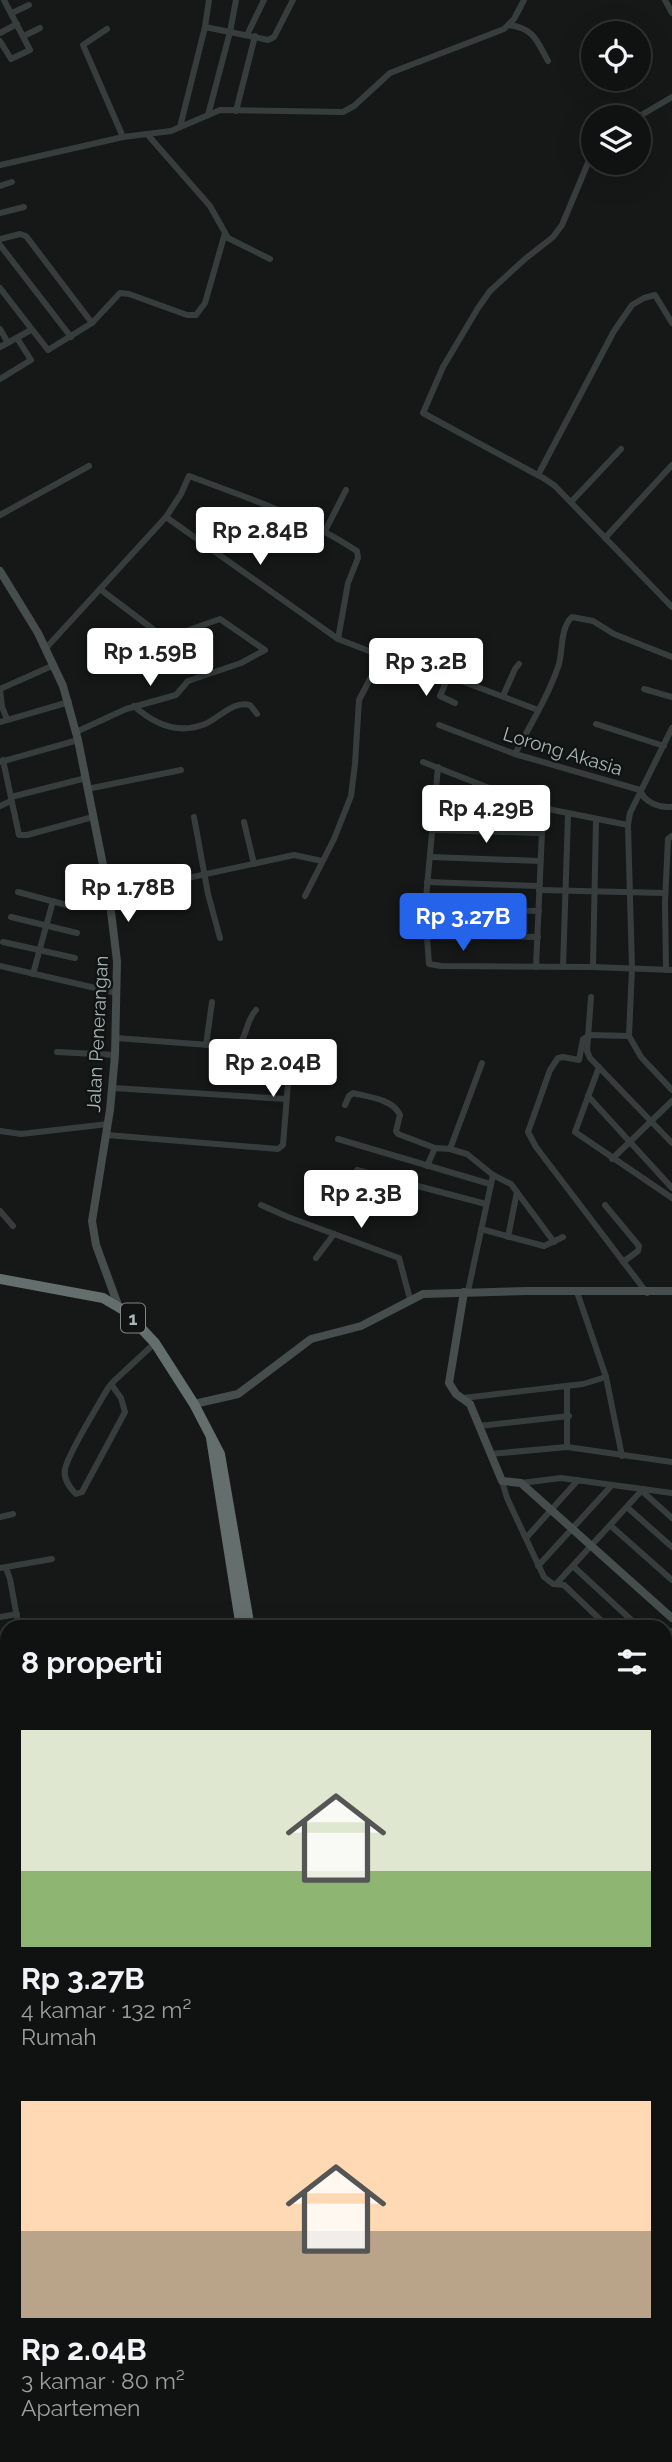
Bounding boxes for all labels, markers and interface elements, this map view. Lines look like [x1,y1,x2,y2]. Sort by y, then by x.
map controls [581,21,651,175]
button: locate [581,21,651,91]
button: layers [581,105,651,175]
pin: Rp 2.84B [188,508,332,567]
text: Rp 2.84B [212,516,308,543]
pin: Rp 1.59B [78,628,222,688]
text: Rp 1.59B [103,637,197,664]
pin: Rp 3.2B [361,638,491,698]
text: Rp 3.2B [385,647,467,674]
street label: Lorong Akasia [501,722,625,780]
pin: Rp 4.29B [414,786,558,845]
text: Rp 4.29B [438,794,534,821]
pin: Rp 1.78B [56,864,200,924]
text: Rp 1.78B [81,873,175,900]
pin: Rp 3.27B [391,894,535,953]
text: Rp 3.27B [416,902,510,929]
street label: Jalan Penerangan [82,955,112,1113]
pin: Rp 2.04B [201,1040,345,1099]
text: Rp 2.04B [225,1048,321,1075]
pin: Rp 2.3B [296,1170,426,1230]
text: Rp 2.3B [320,1179,402,1206]
road number: 1 [121,1303,145,1332]
icon: filters [613,1643,651,1681]
text: 8 properti [21,1645,163,1680]
icon: home [273,1775,399,1901]
text: Rp 3.27B [21,1961,145,1996]
text: 4 kamar · 132 m² [21,1996,191,2023]
text: Rumah [21,2023,97,2050]
icon: home [273,2146,399,2272]
text: Rp 2.04B [21,2332,147,2367]
text: 3 kamar · 80 m² [21,2367,185,2394]
text: Apartemen [21,2394,140,2421]

